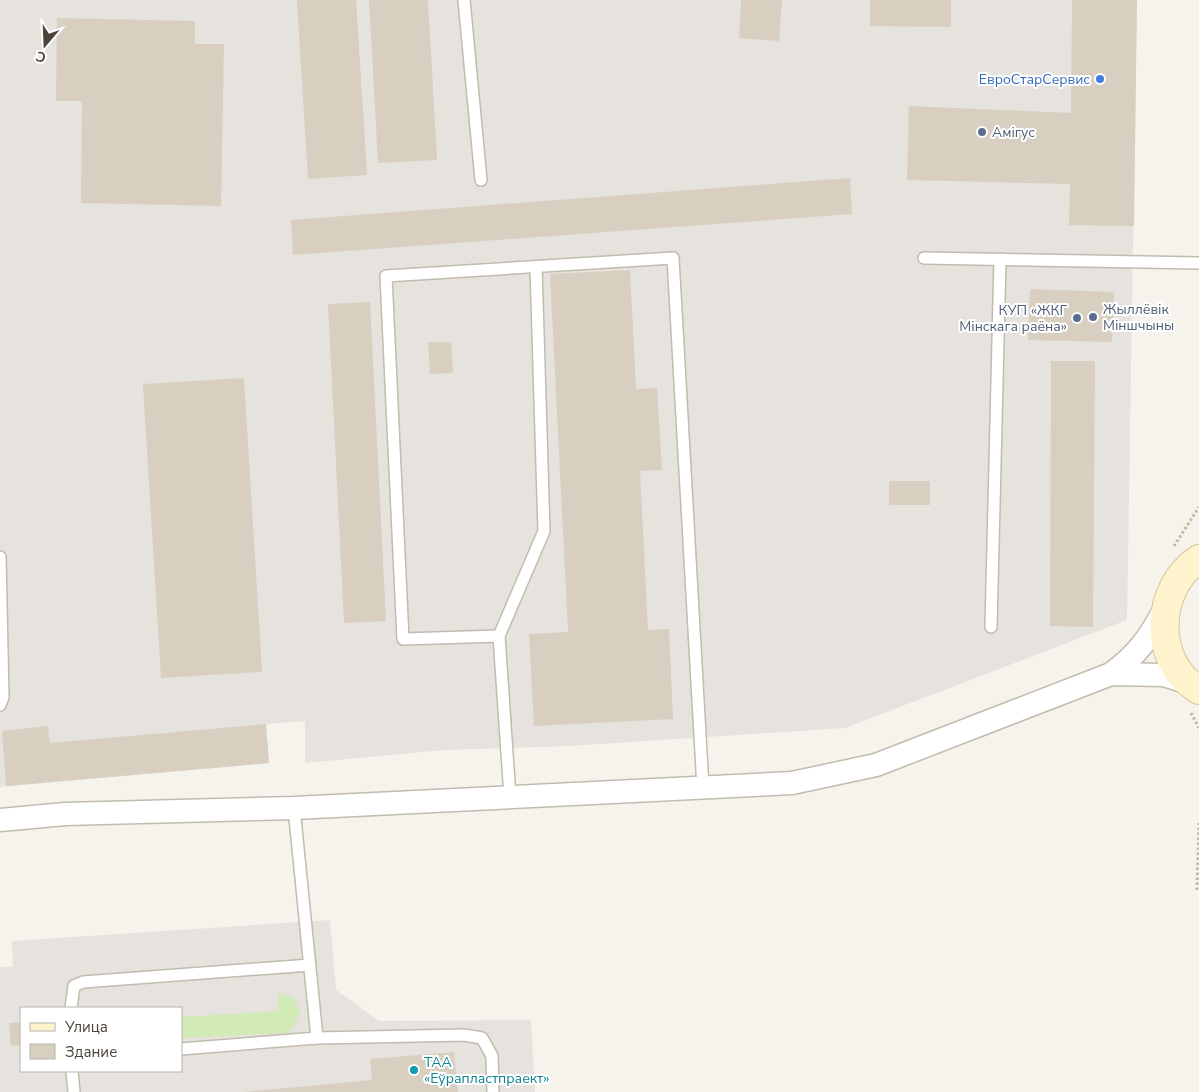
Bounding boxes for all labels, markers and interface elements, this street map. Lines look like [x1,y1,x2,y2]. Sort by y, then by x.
north arrow [20,20,70,70]
text: С [33,46,49,67]
place label: ЕвроСтарСервис [979,70,1090,89]
marker: ЕвроСтарСервис [1094,73,1106,85]
place label: Амігус [992,123,1035,142]
marker: Амігус [976,126,988,138]
place label: Жыллёвік Міншчыны [1103,300,1174,335]
place label: КУП «ЖКГ Мінскага раёна» [959,301,1067,336]
marker: Жыллёвік Міншчыны [1087,311,1099,323]
marker: КУП «ЖКГ Мінскага раёна» [1071,312,1083,324]
legend [20,1007,182,1072]
text: Улица [64,1017,108,1037]
text: Здание [65,1042,117,1062]
place label: ТАА «Еўрапластпраект» [424,1053,549,1088]
marker: ТАА «Еўрапластпраект» [408,1064,420,1076]

